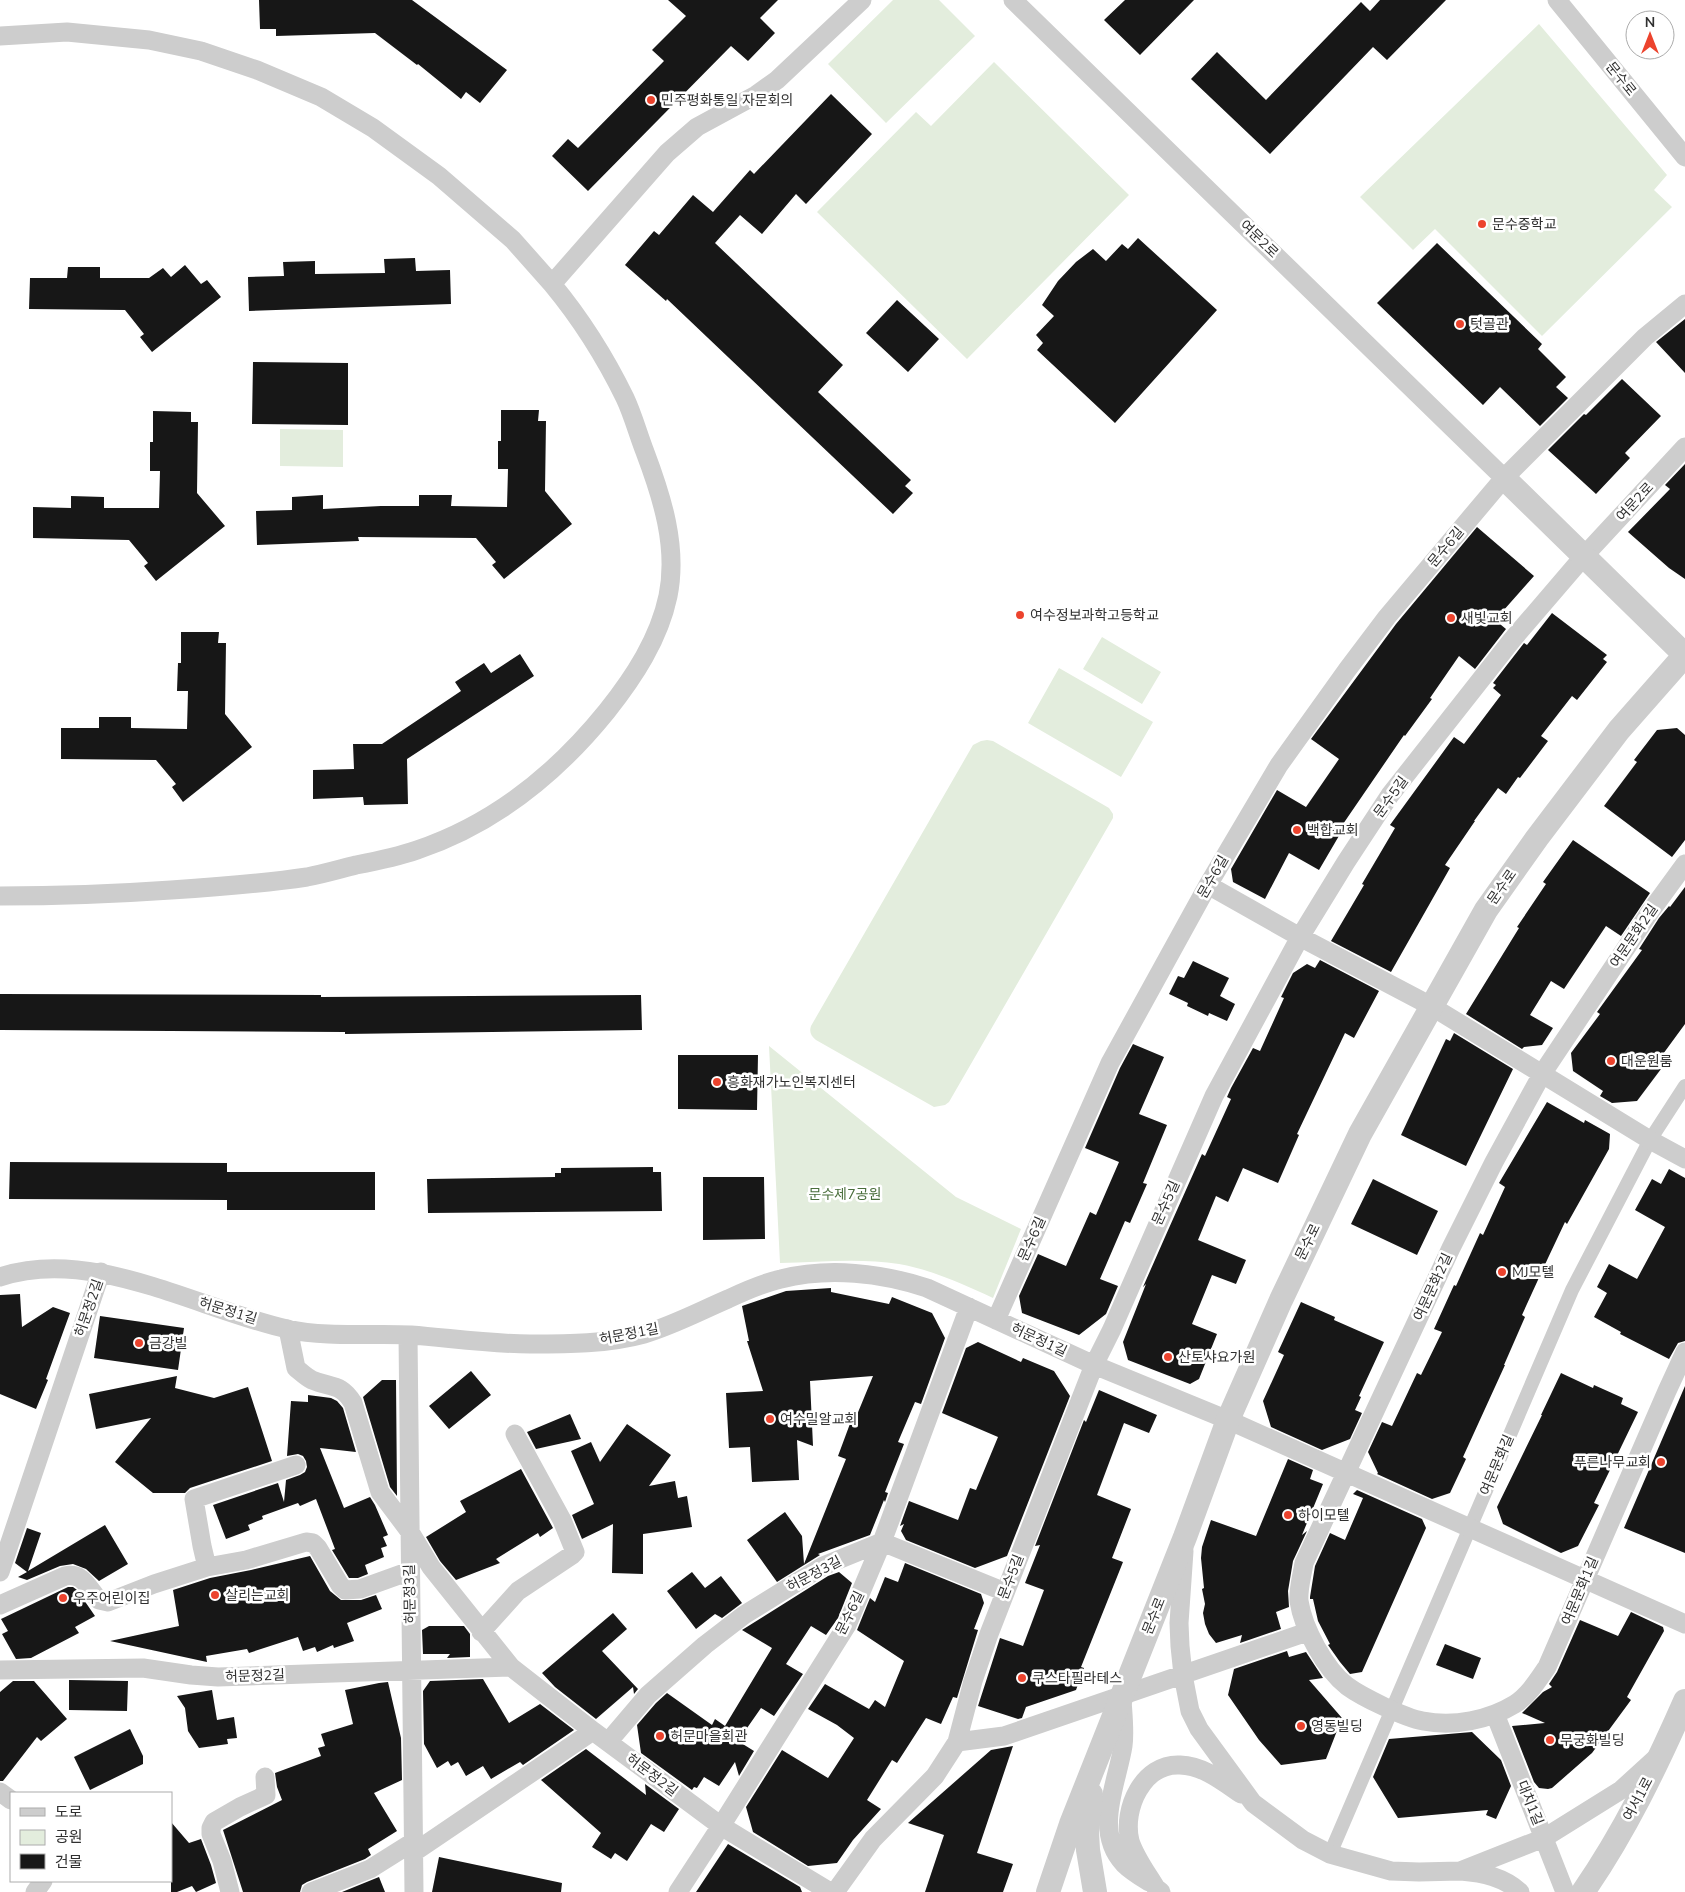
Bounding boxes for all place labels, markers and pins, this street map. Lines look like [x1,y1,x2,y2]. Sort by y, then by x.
place label: 민주평화통일 자문회의 [661,91,793,110]
marker: 민주평화통일 자문회의 [645,94,657,106]
place label: 문수중학교 [1492,215,1557,234]
marker: 문수중학교 [1476,218,1488,230]
place label: 텃골관 [1470,315,1509,334]
marker: 텃골관 [1454,318,1466,330]
place label: 여수정보과학고등학교 [1030,606,1159,625]
marker: 여수정보과학고등학교 [1014,609,1026,621]
place label: 새빛교회 [1461,609,1513,628]
marker: 새빛교회 [1445,612,1457,624]
place label: 백합교회 [1307,821,1359,840]
marker: 백합교회 [1291,824,1303,836]
place label: 대운원룸 [1621,1052,1673,1071]
marker: 대운원룸 [1605,1055,1617,1067]
place label: 흥화재가노인복지센터 [727,1073,856,1092]
marker: 흥화재가노인복지센터 [711,1076,723,1088]
place label: MJ모텔 [1512,1263,1554,1282]
marker: MJ모텔 [1496,1266,1508,1278]
place label: 금강빌 [149,1334,188,1353]
marker: 금강빌 [133,1337,145,1349]
place label: 산토샤요가원 [1178,1348,1255,1367]
marker: 산토샤요가원 [1162,1351,1174,1363]
place label: 여수밀알교회 [780,1410,857,1429]
marker: 여수밀알교회 [764,1413,776,1425]
place label: 푸른나무교회 [1574,1453,1651,1472]
marker: 푸른나무교회 [1655,1456,1667,1468]
place label: 하이모텔 [1298,1506,1350,1525]
marker: 하이모텔 [1282,1509,1294,1521]
place label: 살리는교회 [225,1586,289,1605]
place label: 우주어린이집 [73,1589,150,1608]
marker: 살리는교회 [209,1589,221,1601]
marker: 우주어린이집 [57,1592,69,1604]
place label: 쿠스타필라테스 [1032,1669,1122,1688]
marker: 쿠스타필라테스 [1016,1672,1028,1684]
place label: 영동빌딩 [1311,1717,1363,1736]
marker: 영동빌딩 [1295,1720,1307,1732]
place label: 허문마을회관 [670,1727,747,1746]
marker: 허문마을회관 [654,1730,666,1742]
place label: 무궁화빌딩 [1560,1731,1624,1750]
marker: 무궁화빌딩 [1544,1734,1556,1746]

